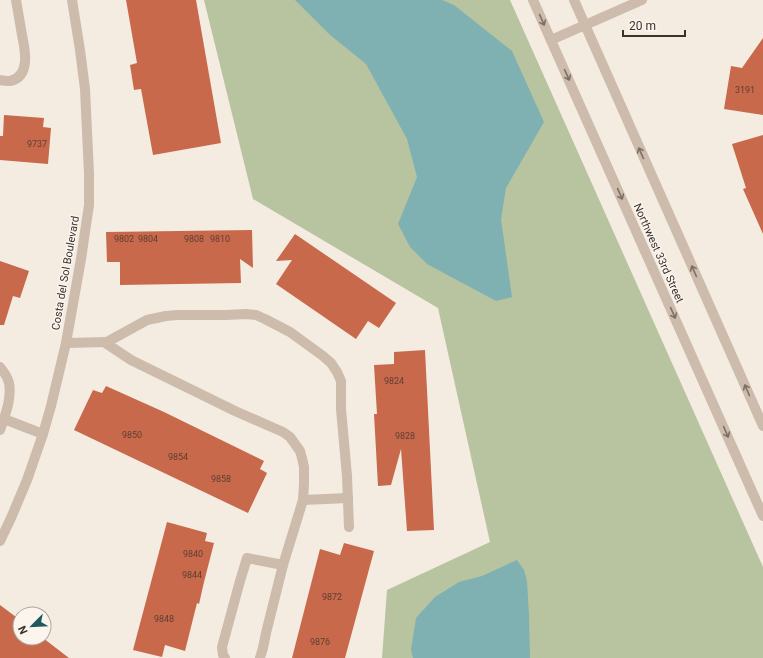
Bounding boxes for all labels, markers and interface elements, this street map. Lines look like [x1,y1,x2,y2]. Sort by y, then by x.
scale bar [623,12,685,38]
one-way arrow [539,13,546,25]
text: 20 m [629,19,656,33]
one-way arrow [564,69,571,81]
house number: 3191 [735,85,755,95]
house number: 9737 [27,139,47,149]
one-way arrow [637,147,645,159]
one-way arrow [617,188,624,200]
street label: Northwest 33rd Street [631,201,687,305]
street label: Costa del Sol Boulevard [49,215,82,331]
house number: 9802 [114,234,134,244]
house number: 9804 [138,234,158,244]
house number: 9808 [184,234,204,244]
house number: 9810 [210,234,230,244]
one-way arrow [690,266,697,278]
one-way arrow [670,306,677,318]
house number: 9824 [384,376,404,386]
one-way arrow [743,385,750,397]
one-way arrow [722,425,730,437]
house number: 9850 [122,430,142,440]
house number: 9828 [395,431,415,441]
house number: 9854 [168,452,188,462]
house number: 9858 [211,474,231,484]
house number: 9840 [183,549,203,559]
house number: 9844 [182,570,202,580]
house number: 9872 [322,592,342,602]
north arrow [12,606,52,646]
house number: 9848 [154,614,174,624]
text: N [16,623,31,636]
house number: 9876 [310,637,330,647]

